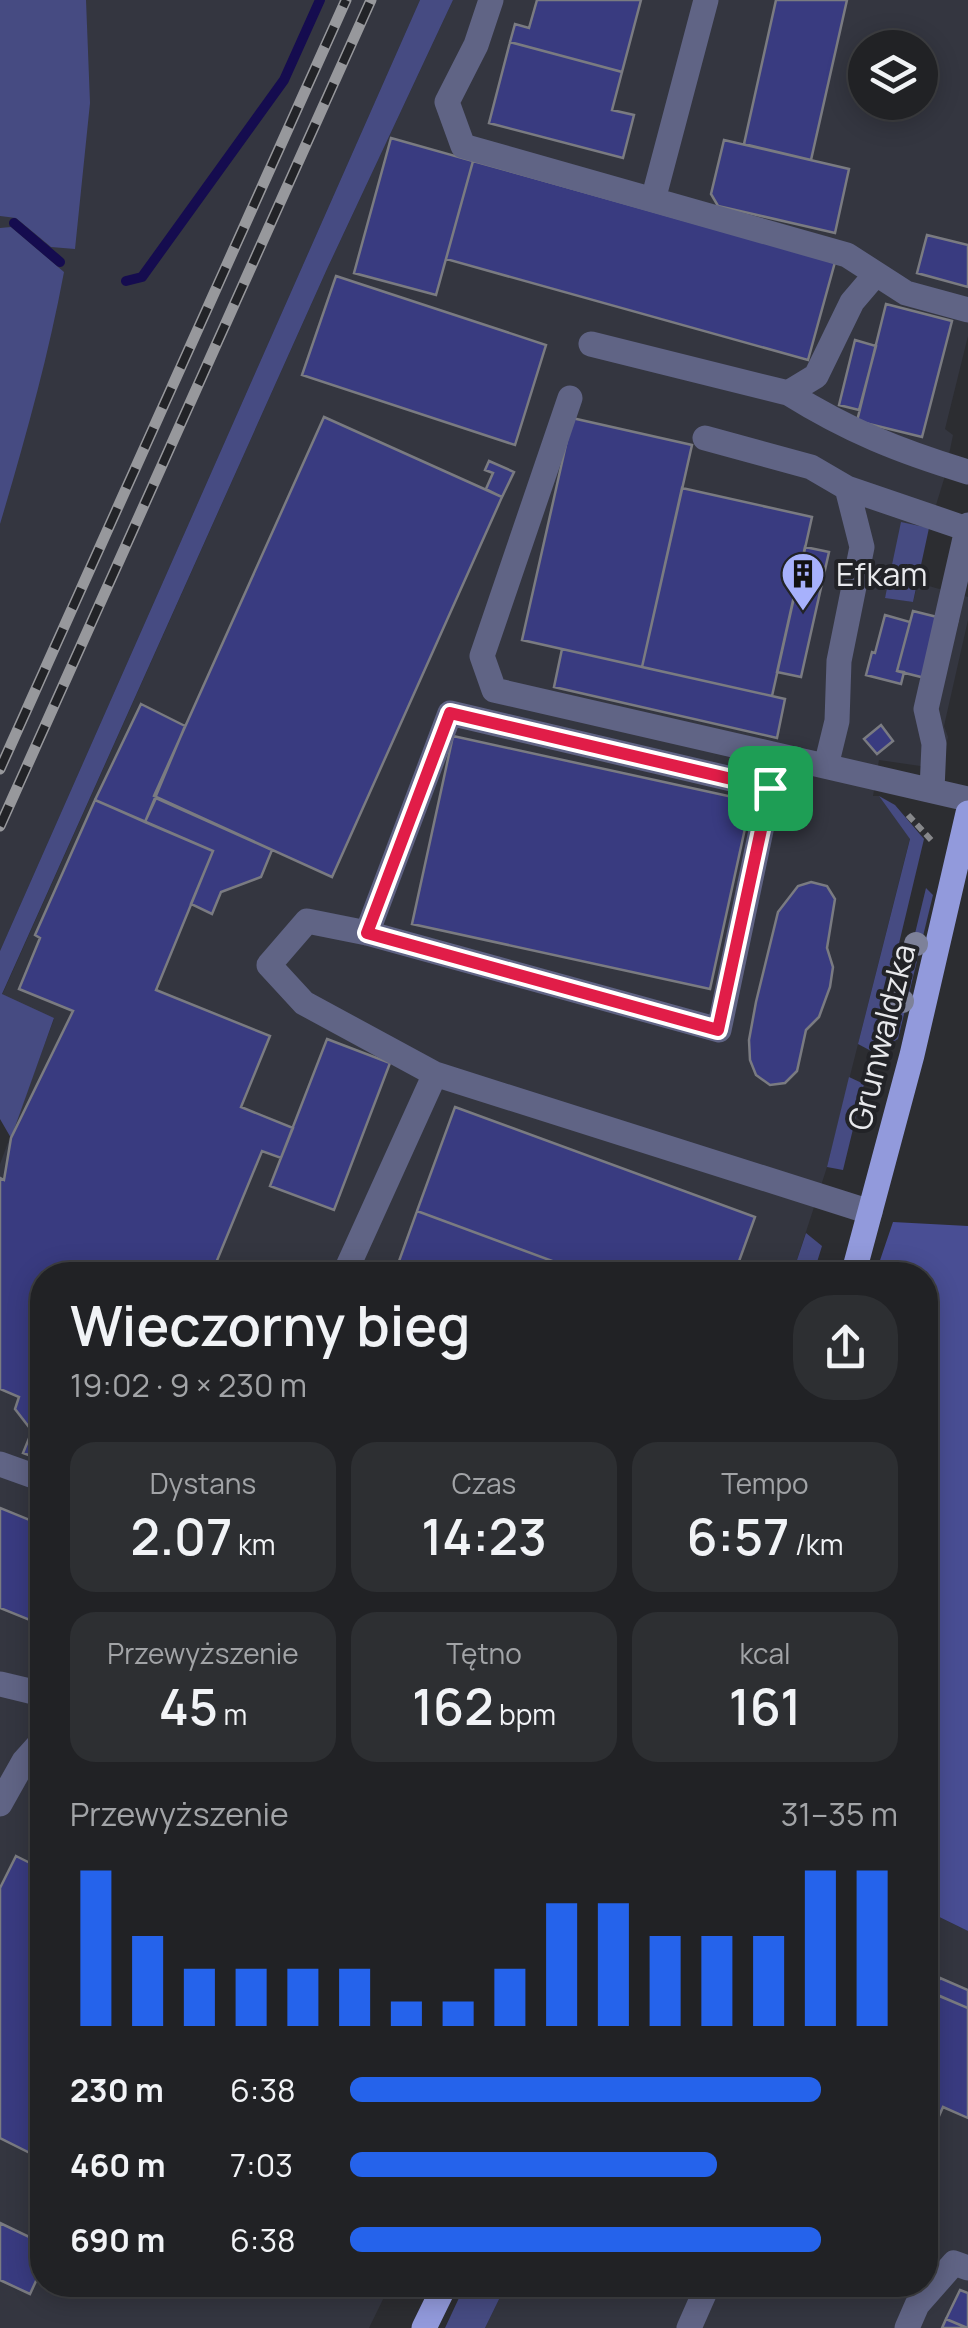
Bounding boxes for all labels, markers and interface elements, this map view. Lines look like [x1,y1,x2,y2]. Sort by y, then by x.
map controls [848,30,938,120]
button: layers [848,30,938,120]
building icon: Efkam [780,551,826,612]
place label: Efkam [836,552,927,596]
pin [728,746,813,831]
icon: arrive [743,761,798,816]
street label: Grunwaldzka [837,939,925,1135]
text: Wieczorny bieg [70,1287,470,1363]
button: share [793,1295,898,1400]
text: 19:02 · 9 × 230 m [70,1363,307,1407]
text: Dystans [150,1464,256,1502]
text: Czas [452,1464,516,1502]
text: Tempo [721,1464,809,1502]
text: 2.07 [130,1502,232,1570]
text: 14:23 [421,1502,547,1570]
text: 6:57 [687,1502,789,1570]
text: km [232,1525,276,1563]
text: /km [789,1525,843,1563]
text: Przewyższenie [107,1634,299,1672]
text: Tętno [446,1634,522,1672]
text: kcal [739,1634,791,1672]
text: 45 [159,1672,218,1740]
text: 162 [412,1672,494,1740]
text: 161 [729,1672,801,1740]
text: m [218,1695,247,1733]
text: bpm [494,1695,556,1733]
text: Przewyższenie [70,1792,289,1836]
text: 31–35 m [781,1792,898,1836]
text: 230 m [70,2068,164,2112]
text: 6:38 [230,2068,296,2112]
text: 460 m [70,2143,166,2187]
text: 7:03 [230,2143,293,2187]
text: 690 m [70,2218,165,2262]
text: 6:38 [230,2218,296,2262]

